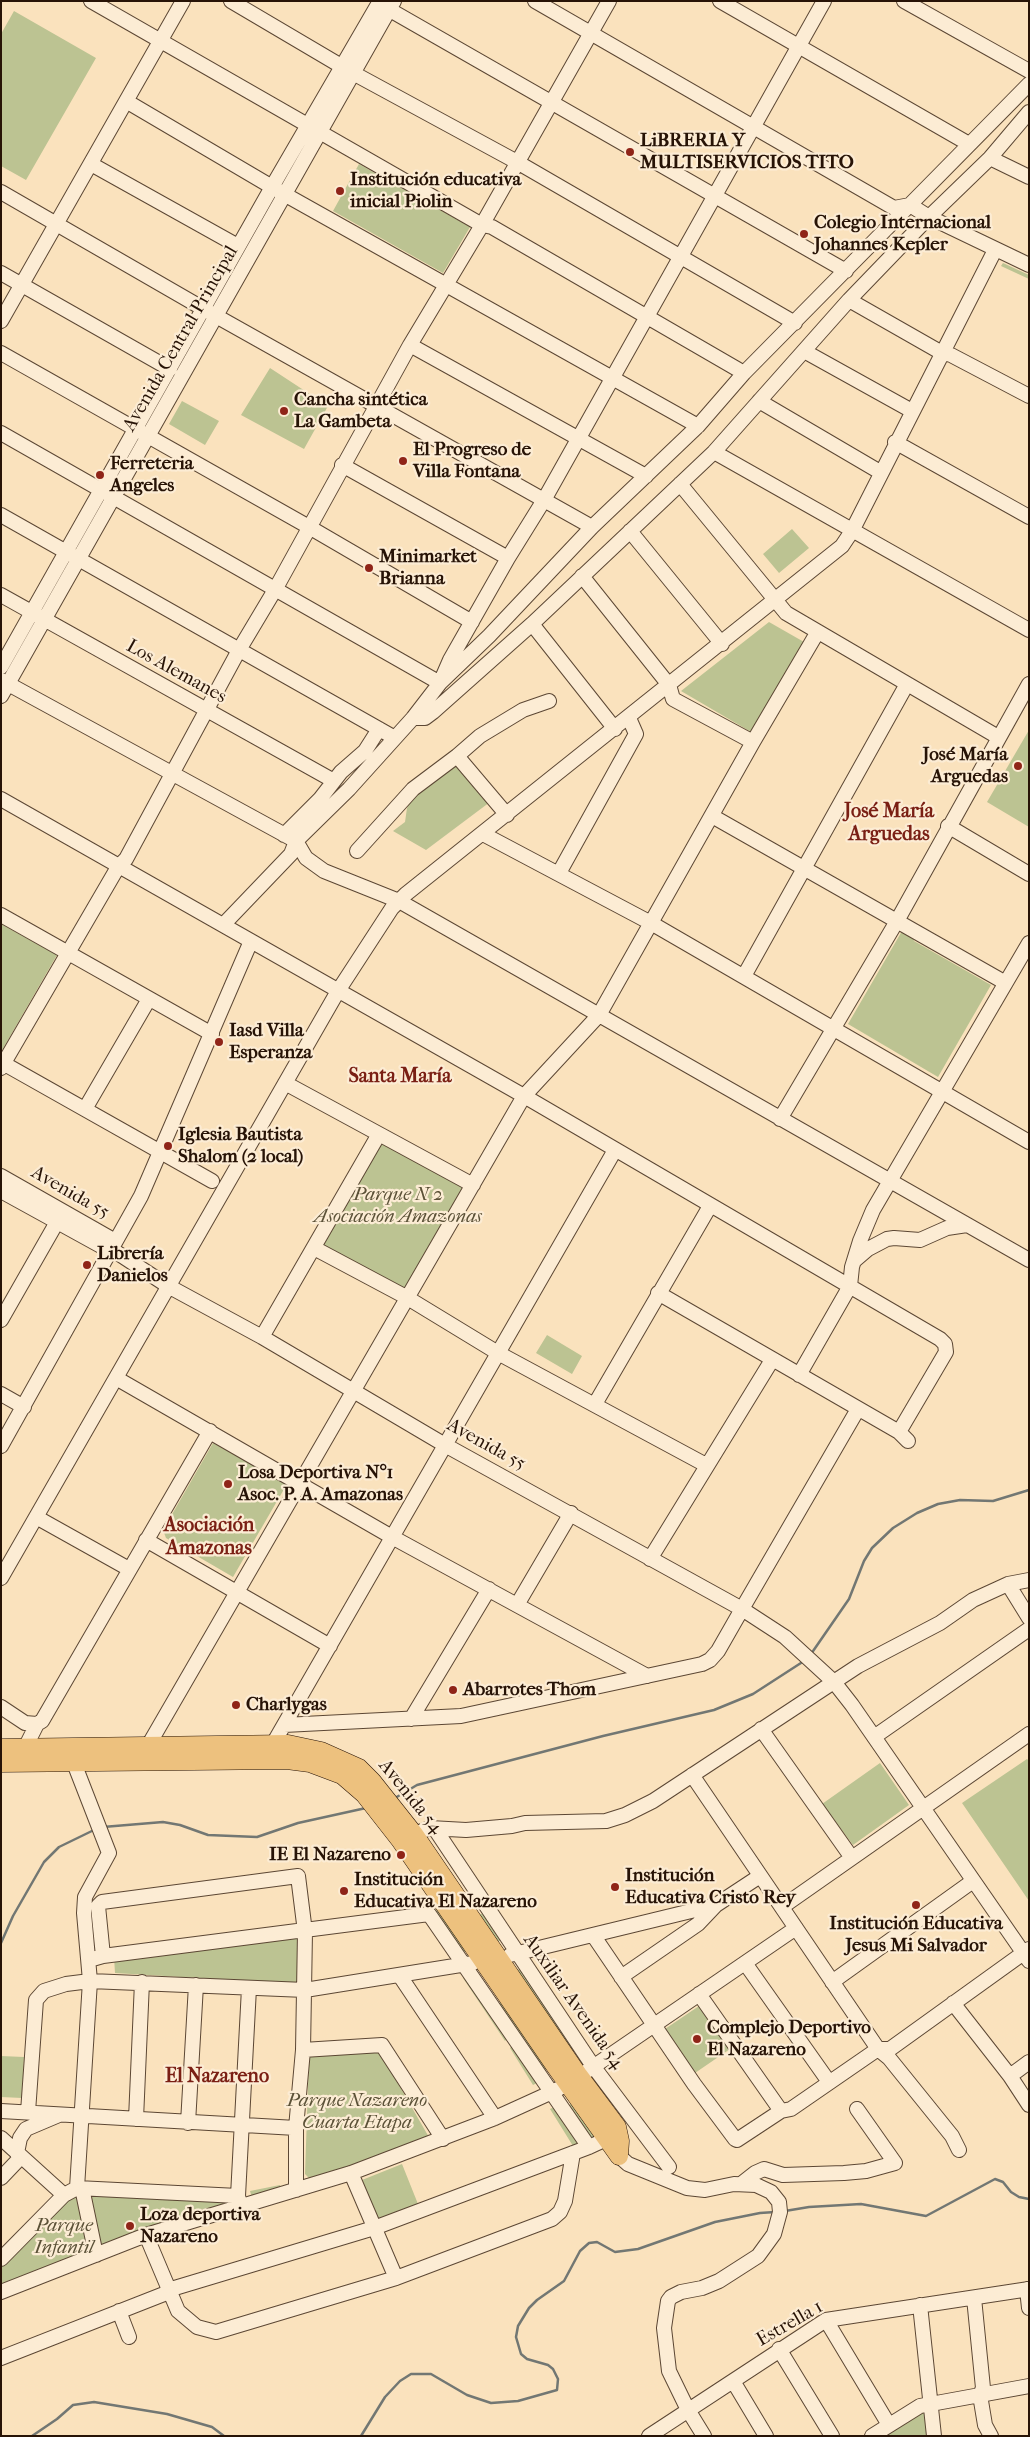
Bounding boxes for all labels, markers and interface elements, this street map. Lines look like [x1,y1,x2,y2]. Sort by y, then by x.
place label: LiBRERIA Y MULTISERVICIOS TITO [640,130,854,174]
marker: LiBRERIA Y MULTISERVICIOS TITO [624,146,636,158]
place label: Institución educativa inicial Piolin [350,169,521,213]
marker: Institución educativa inicial Piolin [334,185,346,197]
place label: Colegio Internacional Johannes Kepler [814,212,991,256]
marker: Colegio Internacional Johannes Kepler [798,228,810,240]
street label: Avenida Central Principal [118,242,244,436]
place label: Cancha sintética La Gambeta [294,389,427,433]
marker: Cancha sintética La Gambeta [278,405,290,417]
place label: El Progreso de Villa Fontana [413,439,531,483]
place label: Ferreteria Angeles [110,453,194,497]
marker: El Progreso de Villa Fontana [397,455,409,467]
marker: Ferreteria Angeles [94,469,106,481]
place label: Minimarket Brianna [379,546,477,590]
marker: Minimarket Brianna [363,562,375,574]
street label: Los Alemanes [122,635,230,709]
place label: José María Arguedas [922,744,1008,788]
marker: José María Arguedas [1012,760,1024,772]
district label: José María Arguedas [844,800,934,847]
place label: Iasd Villa Esperanza [229,1020,312,1064]
marker: Iasd Villa Esperanza [213,1036,225,1048]
district label: Santa María [349,1065,451,1089]
place label: Iglesia Bautista Shalom (2 local) [178,1124,303,1168]
marker: Iglesia Bautista Shalom (2 local) [162,1140,174,1152]
street label: Avenida 55 [27,1162,113,1224]
park label: Parque N 2 Asociación Amazonas [314,1184,482,1228]
place label: Librería Danielos [97,1243,168,1287]
marker: Librería Danielos [81,1259,93,1271]
street label: Avenida 55 [443,1414,529,1476]
place label: Losa Deportiva N°1 Asoc. P. A. Amazonas [238,1462,403,1506]
marker: Losa Deportiva N°1 Asoc. P. A. Amazonas [222,1478,234,1490]
district label: Asociación Amazonas [164,1514,254,1561]
place label: Abarrotes Thom [463,1679,596,1701]
marker: Abarrotes Thom [447,1684,459,1696]
place label: Charlygas [246,1694,327,1716]
marker: Charlygas [230,1699,242,1711]
street label: Avenida 54 [373,1755,447,1839]
place label: IE El Nazareno [269,1844,391,1866]
marker: IE El Nazareno [395,1849,407,1861]
place label: Institución Educativa Cristo Rey [625,1865,796,1909]
place label: Institución Educativa El Nazareno [354,1869,537,1913]
marker: Institución Educativa Cristo Rey [609,1881,621,1893]
marker: Institución Educativa El Nazareno [338,1885,350,1897]
marker: Institución Educativa Jesus Mi Salvador [910,1899,922,1911]
place label: Institución Educativa Jesus Mi Salvador [829,1913,1003,1957]
street label: Auxiliar Avenida 54 [518,1930,628,2074]
place label: Complejo Deportivo El Nazareno [707,2017,871,2061]
marker: Complejo Deportivo El Nazareno [691,2033,703,2045]
district label: El Nazareno [165,2065,269,2089]
park label: Parque Nazareno Cuarta Etapa [287,2090,427,2134]
place label: Loza deportiva Nazareno [140,2204,260,2248]
park label: Parque Infantil [34,2215,94,2259]
marker: Loza deportiva Nazareno [124,2220,136,2232]
street label: Estrella 1 [753,2296,827,2352]

